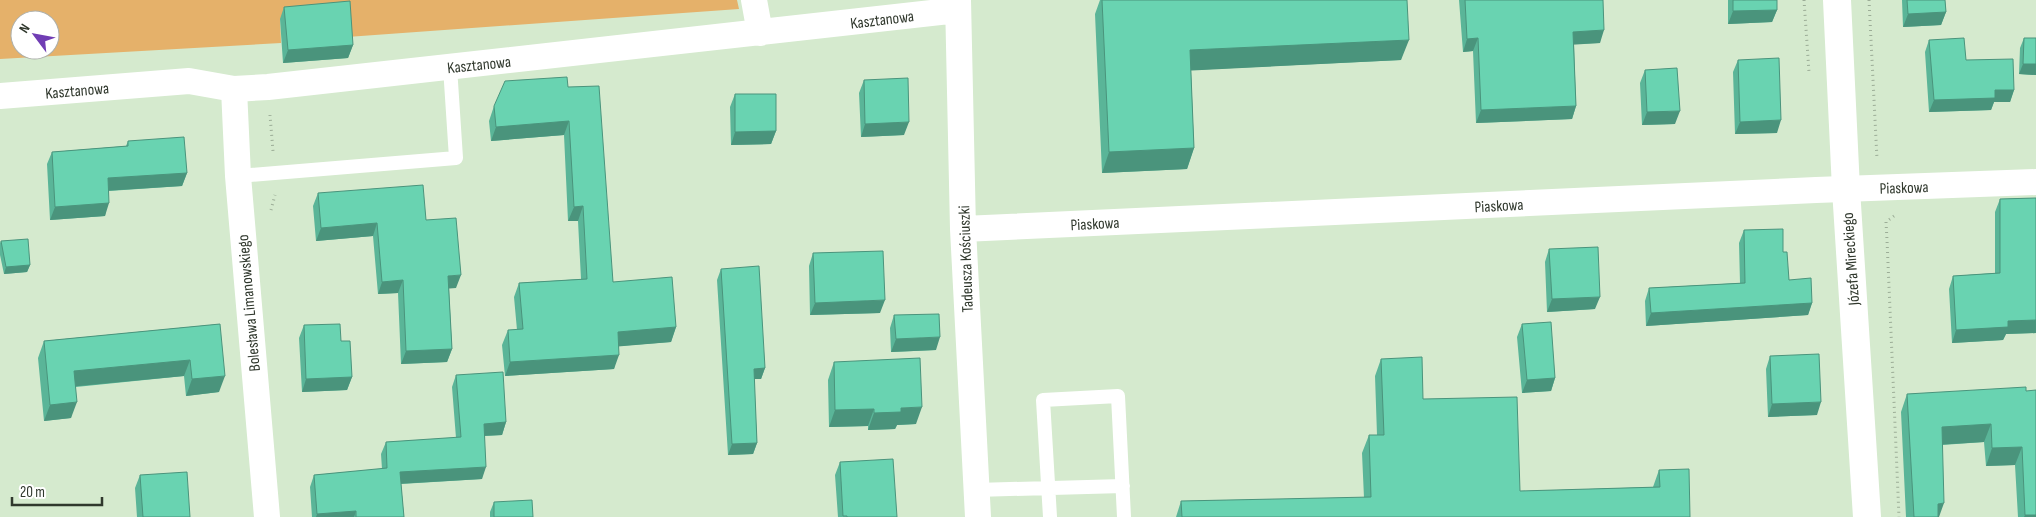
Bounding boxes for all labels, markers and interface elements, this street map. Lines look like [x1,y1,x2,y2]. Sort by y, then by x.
street label: Kasztanowa [849,7,915,34]
north arrow [10,10,60,60]
text: N [15,21,34,36]
street label: Kasztanowa [446,53,512,78]
street label: Kasztanowa [44,79,110,104]
street label: Piaskowa [1879,178,1929,199]
street label: Piaskowa [1474,196,1524,217]
street label: Tadeusza Kościuszki [955,205,978,313]
street label: Józefa Mireckiego [1839,212,1864,307]
street label: Piaskowa [1070,214,1120,235]
street label: Bolesława Limanowskiego [234,234,265,372]
scale bar [12,474,102,506]
text: 20 m [20,483,45,502]

